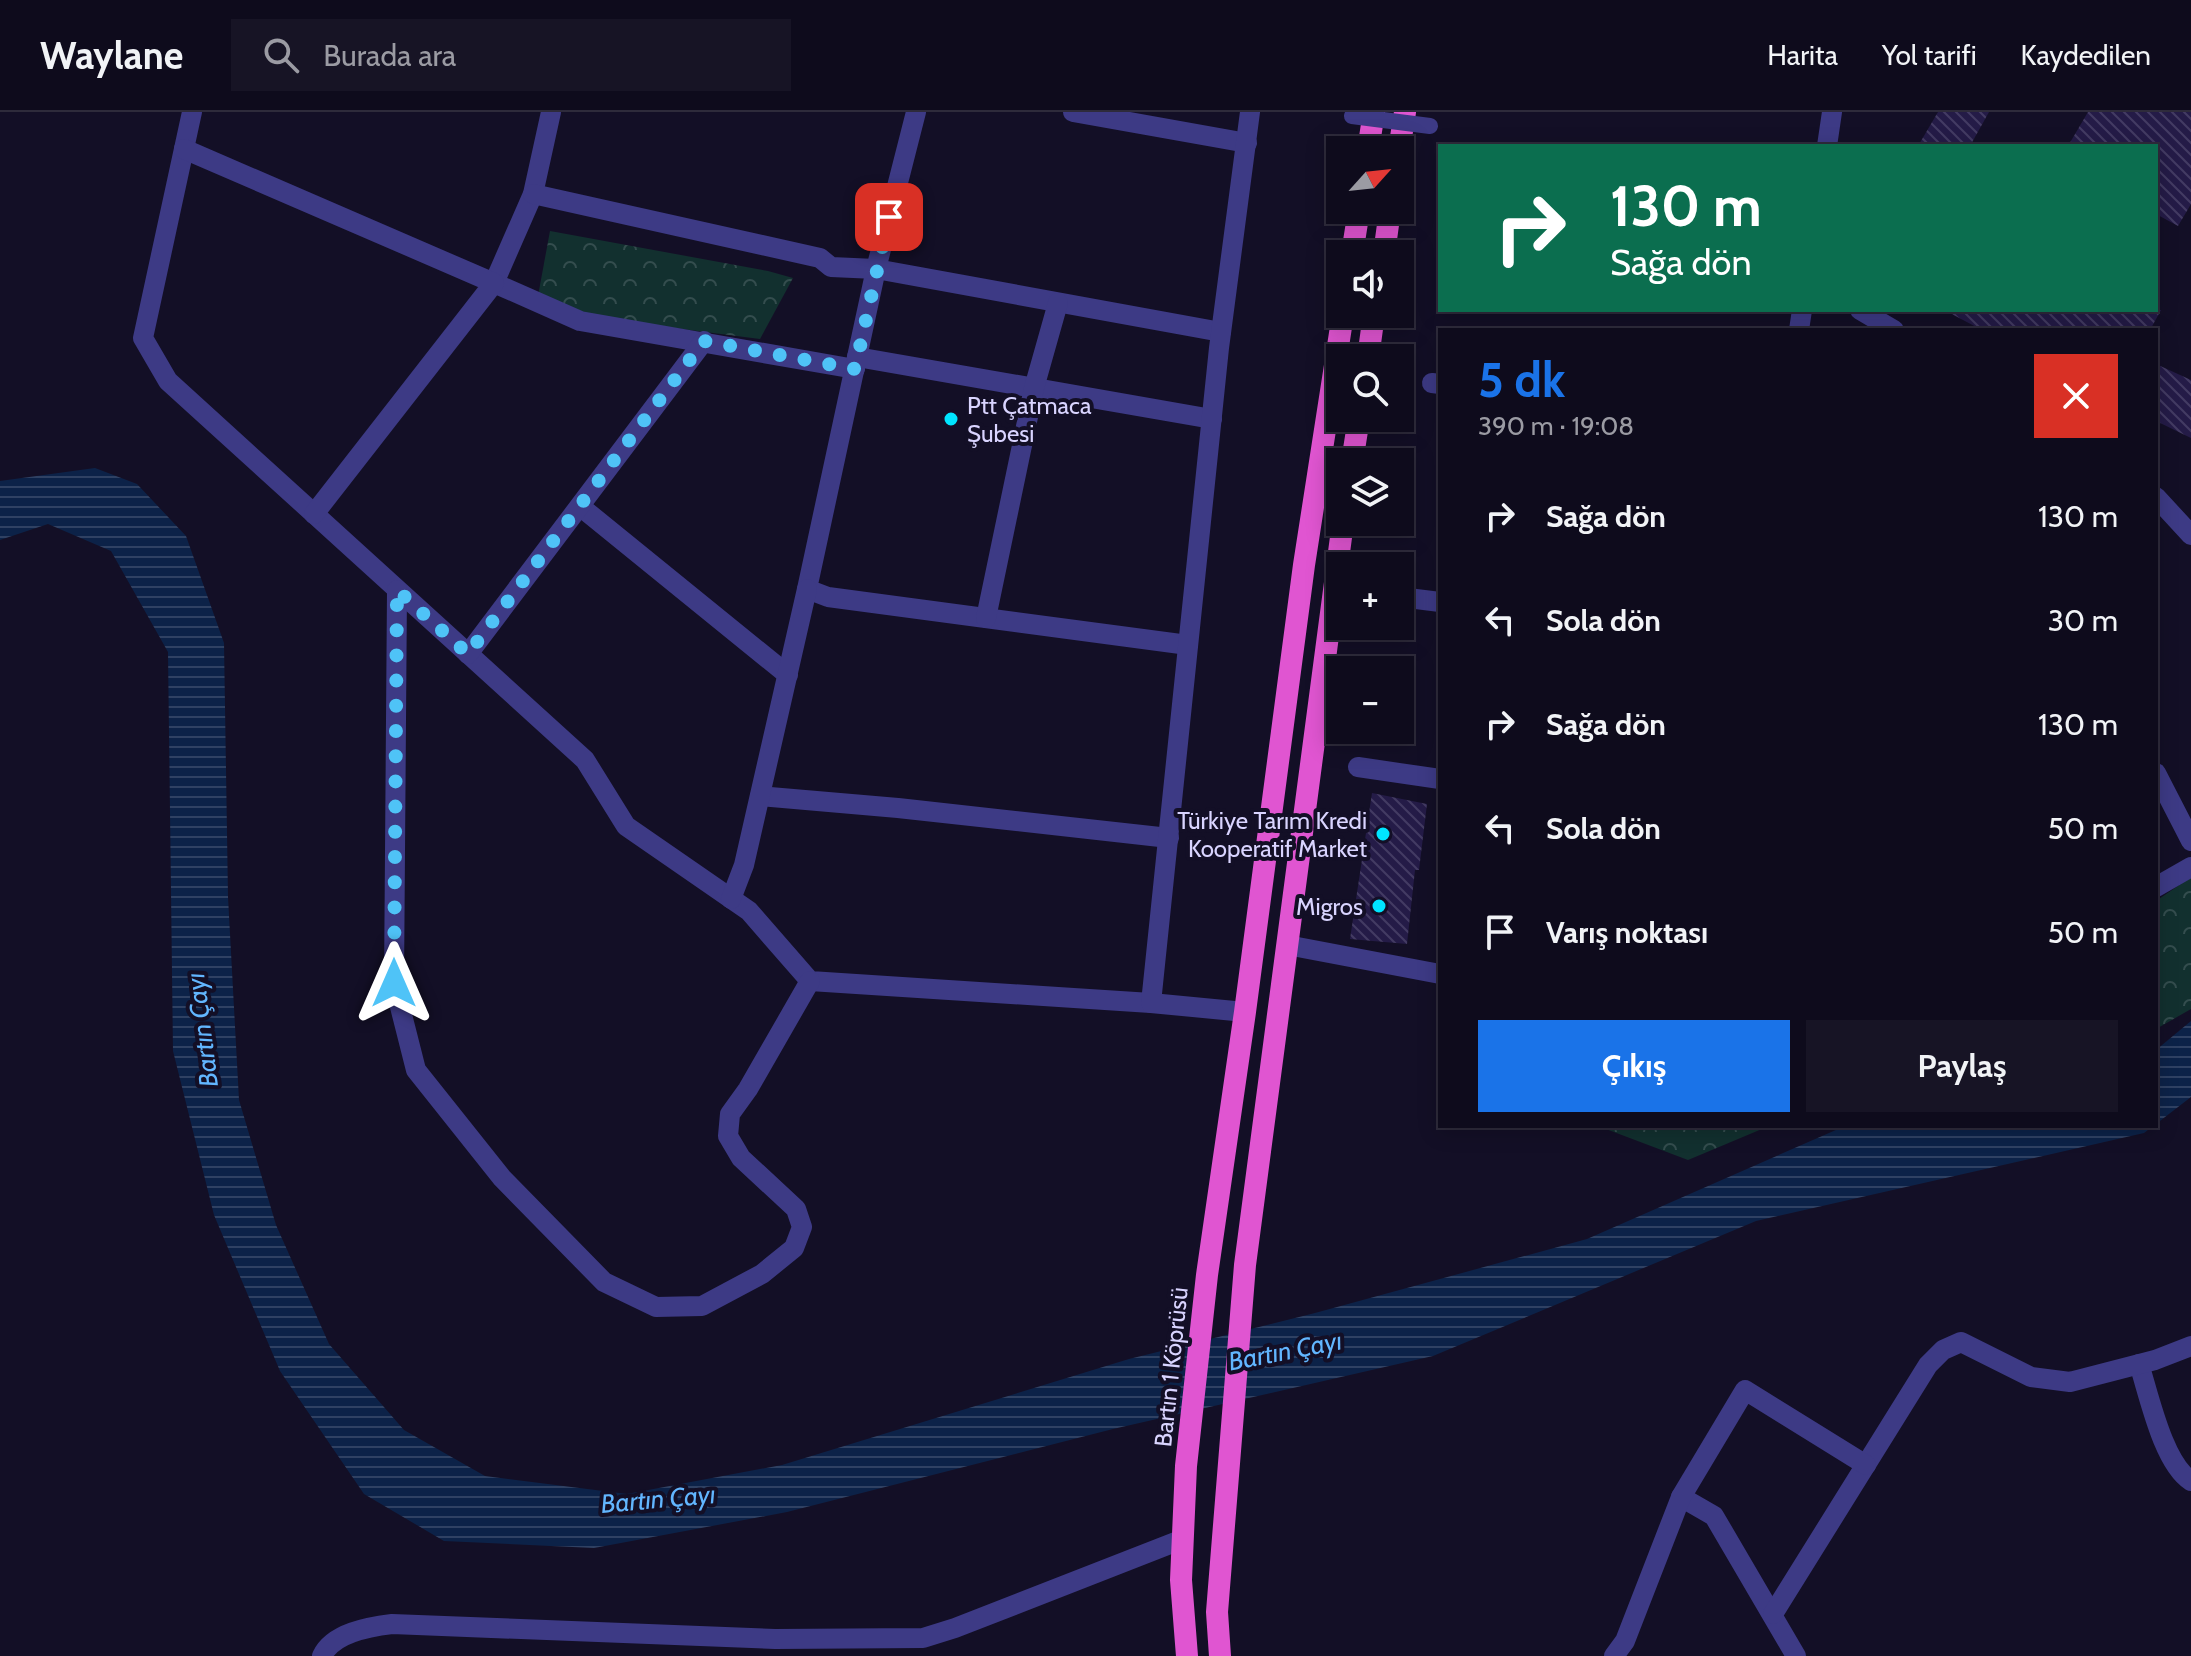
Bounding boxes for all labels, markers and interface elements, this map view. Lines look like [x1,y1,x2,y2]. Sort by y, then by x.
search box [231,19,791,91]
text: Waylane [40,32,183,79]
icon: search [259,33,303,77]
text: Burada ara [323,37,456,74]
text: Harita [1767,38,1838,72]
text: Yol tarifi [1882,38,1977,72]
text: Kaydedilen [2021,38,2151,72]
north arrow [1326,136,1414,224]
map controls [1326,136,1414,744]
text: 130 m [1610,172,1762,240]
icon: right [1478,176,1582,280]
pin [855,183,923,251]
icon: arrive [867,195,911,239]
button: sound [1326,240,1414,328]
text: Sağa dön [1610,240,1752,284]
button: search [1326,344,1414,432]
text: 5 dk [1478,351,1565,409]
button: close [2034,354,2118,438]
place label: Ptt Çatmaca Şubesi [967,391,1092,448]
marker: Ptt Çatmaca Şubesi [942,410,960,428]
text: 390 m · 19:08 [1478,410,1634,442]
button: layers [1326,448,1414,536]
icon: right [1478,494,1522,538]
text: Sağa dön [1546,498,1666,535]
text: 130 m [2038,498,2118,535]
button: + [1326,552,1414,640]
icon: left [1478,598,1522,642]
text: Sola dön [1546,602,1661,639]
text: 30 m [2048,602,2118,639]
button: − [1326,656,1414,744]
icon: right [1478,702,1522,746]
text: Sağa dön [1546,706,1666,743]
text: 130 m [2038,706,2118,743]
place label: Türkiye Tarım Kredi Kooperatif Market [1177,806,1367,863]
icon: left [1478,806,1522,850]
text: Sola dön [1546,810,1661,847]
text: 50 m [2048,810,2118,847]
marker: Türkiye Tarım Kredi Kooperatif Market [1374,825,1392,843]
place label: Migros [1296,892,1363,921]
marker: Migros [1370,897,1388,915]
icon: arrive [1478,910,1522,954]
text: Varış noktası [1546,914,1708,951]
text: 50 m [2048,914,2118,951]
position arrow [352,941,436,1025]
water label: Bartın Çayı [179,971,225,1089]
button: Çıkış [1478,1020,1790,1112]
button: Paylaş [1806,1020,2118,1112]
street label: Bartın 1 Köprüsü [1148,1286,1194,1448]
water label: Bartın Çayı [1226,1324,1344,1378]
water label: Bartın Çayı [599,1478,717,1520]

